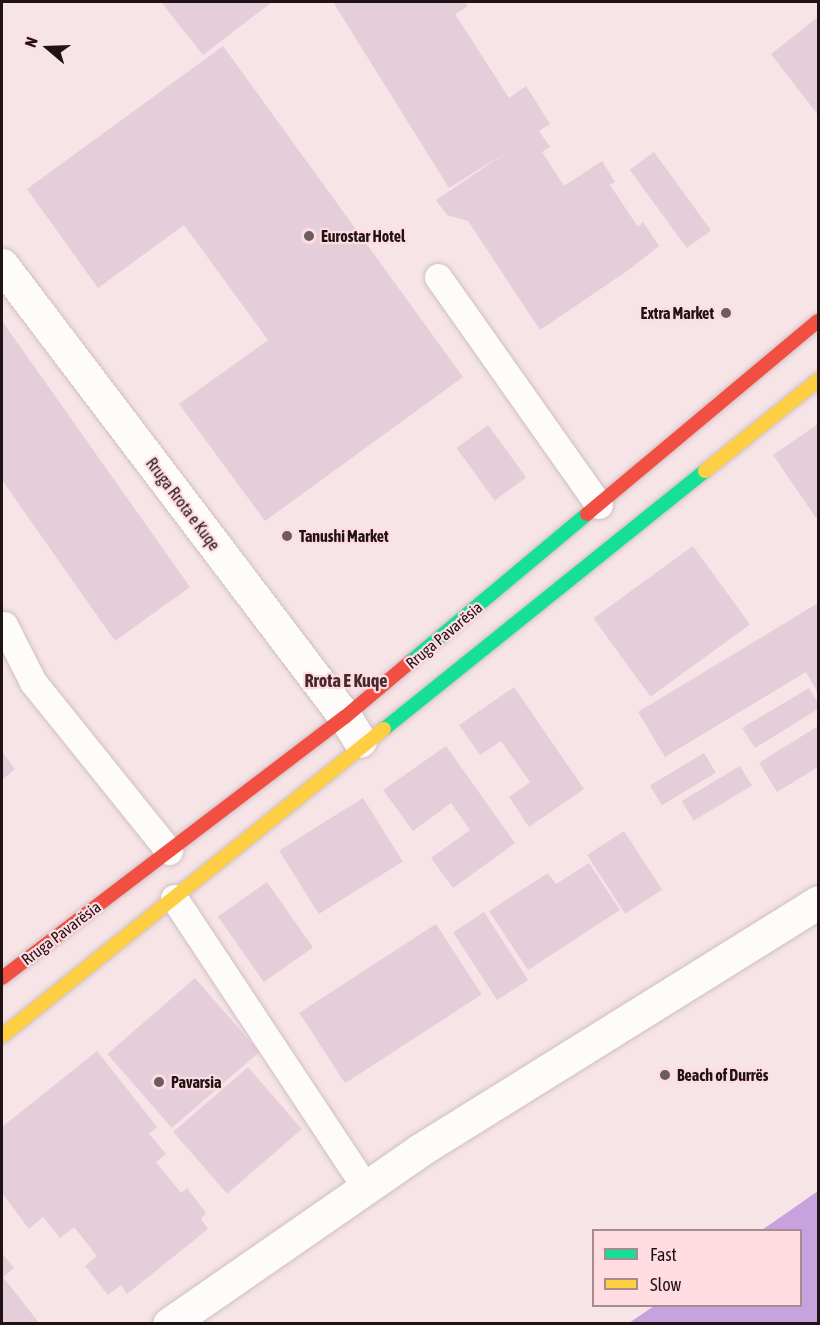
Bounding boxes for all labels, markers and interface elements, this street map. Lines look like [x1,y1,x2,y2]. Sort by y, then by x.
north arrow [18,18,78,78]
text: N [21,35,41,50]
place label: Eurostar Hotel [321,226,405,246]
marker: Eurostar Hotel [302,229,316,243]
place label: Extra Market [641,303,714,323]
marker: Extra Market [719,306,733,320]
street label: Rruga Rrota e Kuqe [142,454,224,554]
place label: Tanushi Market [299,526,389,546]
marker: Tanushi Market [280,529,294,543]
street label: Rruga Pavarësia [402,597,486,673]
district label: Rrota E Kuqe [305,670,387,692]
street label: Rruga Pavarësia [18,897,104,969]
place label: Beach of Durrës [677,1065,768,1085]
marker: Beach of Durrës [658,1068,672,1082]
place label: Pavarsia [171,1072,221,1092]
marker: Pavarsia [152,1075,166,1089]
legend [592,1229,802,1307]
text: Fast [650,1244,677,1265]
text: Slow [650,1274,681,1295]

